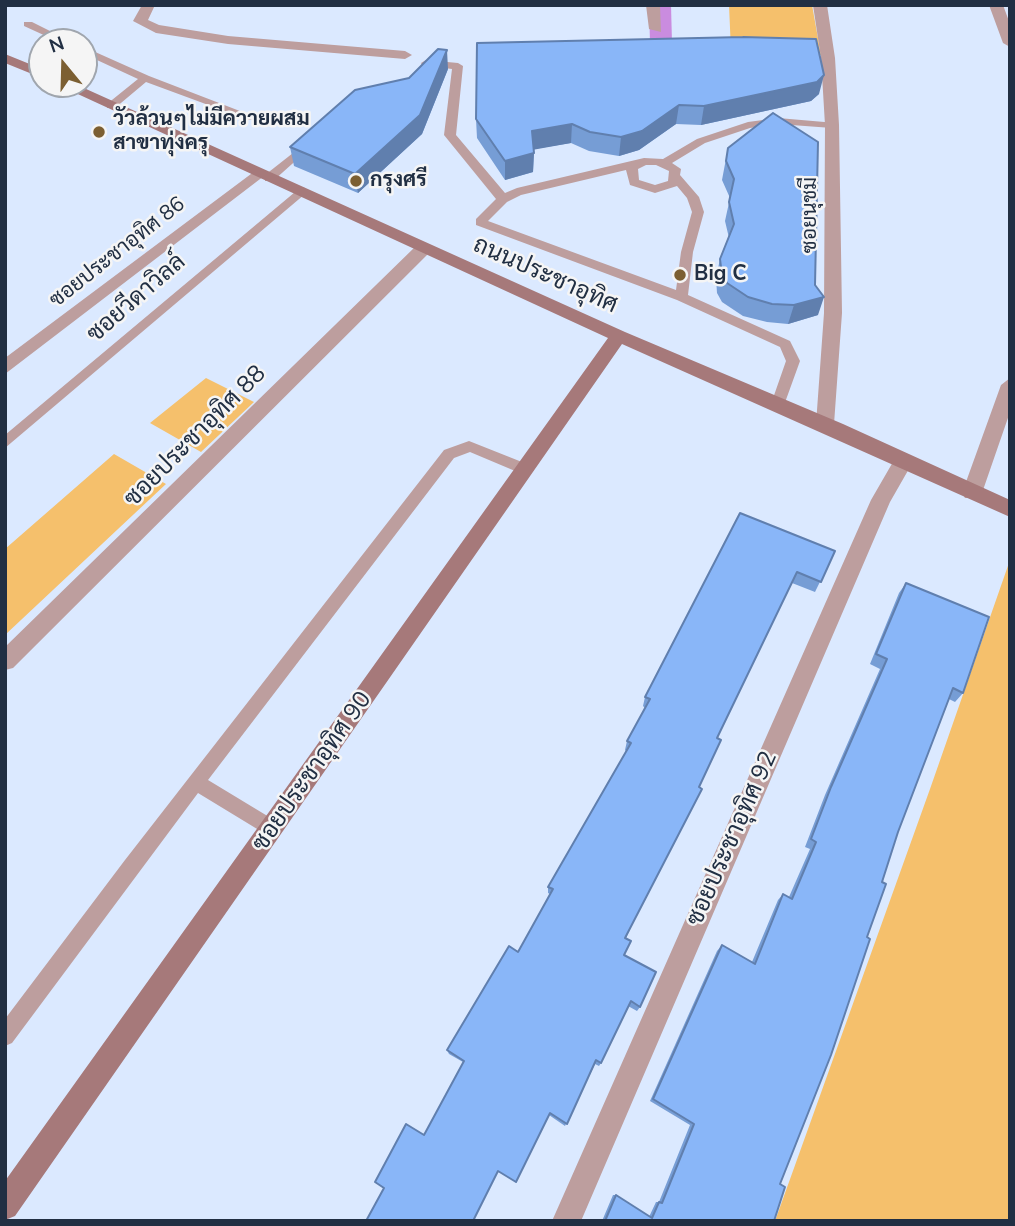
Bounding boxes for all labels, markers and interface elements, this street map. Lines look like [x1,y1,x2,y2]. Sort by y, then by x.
north arrow [28,28,98,98]
text: N [46,30,68,60]
place label: วัวล้วนๆไม่มีควายผสม สาขาทุ่งครุ [113,107,310,157]
marker: วัวล้วนๆไม่มีควายผสม สาขาทุ่งครุ [91,124,107,140]
place label: กรุงศรี [370,168,427,194]
marker: กรุงศรี [348,173,364,189]
street label: ซอยนุชมี [798,177,824,253]
street label: ซอยประชาอุทิศ 86 [45,192,191,314]
street label: ถนนประชาอุทิศ [468,231,622,321]
street label: ซอยวีดาวิลล์ [82,248,192,350]
place label: Big C [694,262,746,288]
marker: Big C [672,267,688,283]
street label: ซอยประชาอุทิศ 88 [119,360,273,514]
street label: ซอยประชาอุทิศ 90 [247,687,379,857]
street label: ซอยประชาอุทิศ 92 [682,747,784,931]

